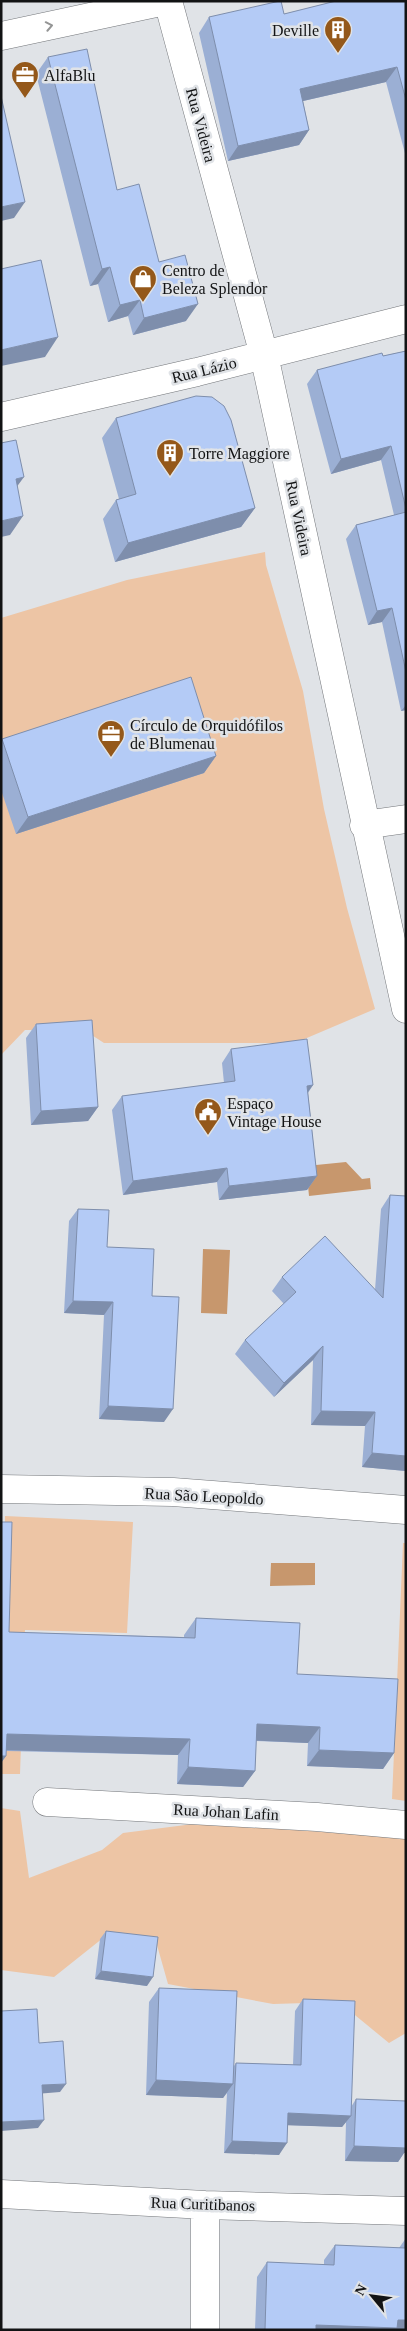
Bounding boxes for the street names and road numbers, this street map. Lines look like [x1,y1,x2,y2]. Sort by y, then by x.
street label: Rua Videira [183,86,219,164]
street label: Rua Lázio [170,354,238,386]
street label: Rua Videira [283,479,315,557]
street label: Rua São Leopoldo [144,1484,264,1509]
street label: Rua Johan Lafin [173,1801,279,1823]
street label: Rua Curitibanos [151,2194,255,2214]

